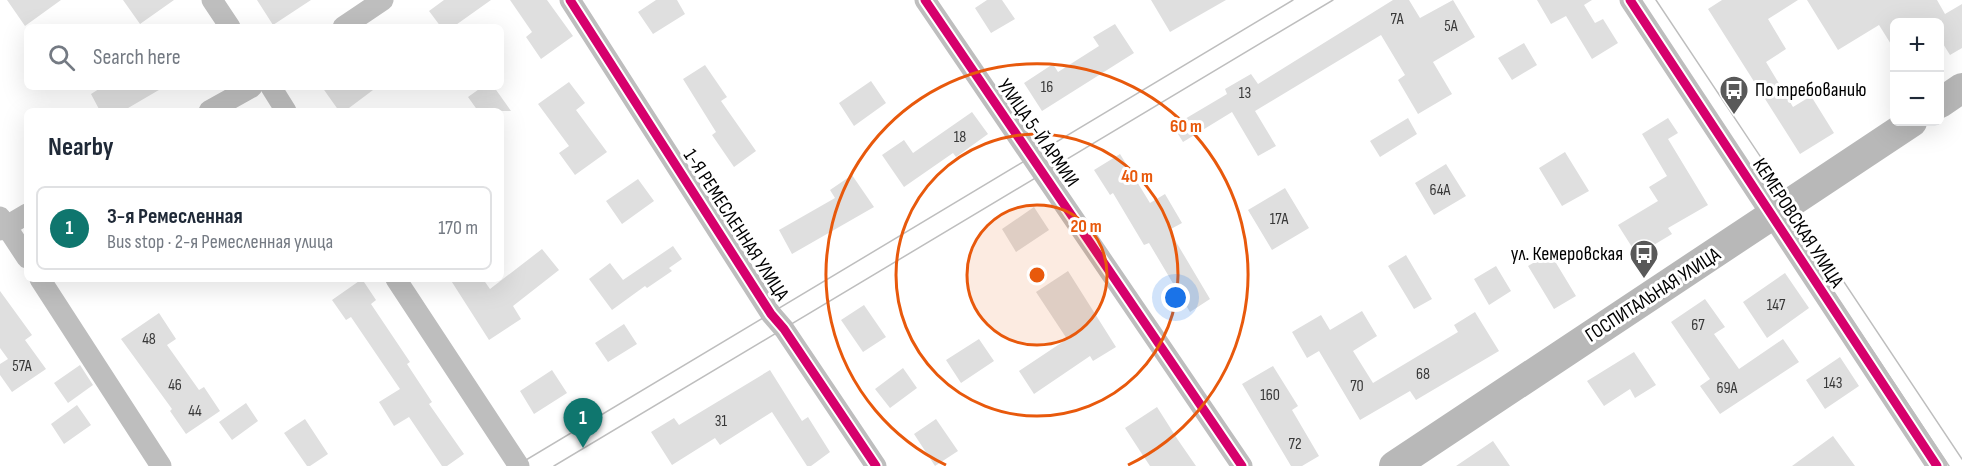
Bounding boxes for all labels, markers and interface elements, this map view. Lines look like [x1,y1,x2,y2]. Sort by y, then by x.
house number: 7А [1391,10,1404,29]
house number: 5А [1444,17,1458,36]
map controls [1890,18,1944,126]
button: + [1890,18,1944,72]
search box [24,24,504,90]
icon: search [45,41,78,74]
text: Search here [93,44,180,71]
button: − [1890,72,1944,126]
street label: УЛИЦА 5-Й АРМИИ [992,74,1084,192]
bus stop icon: По требованию [1718,74,1750,116]
house number: 16 [1041,78,1053,97]
place label: По требованию [1755,78,1866,102]
house number: 13 [1239,84,1251,103]
text: 60 m [1170,116,1202,137]
house number: 18 [954,128,966,147]
text: Nearby [48,132,114,163]
street label: 1-Я РЕМЕСЛЕННАЯ УЛИЦА [678,145,794,306]
street label: КЕМЕРОВСКАЯ УЛИЦА [1747,154,1849,293]
text: 40 m [1121,166,1153,187]
house number: 64А [1430,181,1451,200]
text: 3-я Ремесленная [107,203,243,230]
house number: 17А [1270,210,1288,229]
text: 1 [66,216,73,240]
text: 170 m [438,216,478,240]
text: 20 m [1070,216,1102,237]
text: Bus stop · 2-я Ремесленная улица [107,230,333,254]
bus stop icon: ул. Кемеровская [1628,238,1660,280]
place label: ул. Кемеровская [1511,242,1623,266]
street label: ГОСПИТАЛЬНАЯ УЛИЦА [1581,242,1725,348]
centre of rings [1027,265,1047,285]
your location [1161,283,1190,312]
house number: 147 [1767,296,1786,315]
house number: 67 [1691,316,1705,335]
house number: 48 [142,330,156,349]
house number: 57А [12,357,32,376]
house number: 68 [1416,365,1430,384]
house number: 143 [1823,374,1843,393]
house number: 46 [168,376,182,395]
house number: 70 [1350,377,1364,396]
house number: 69А [1717,379,1738,398]
house number: 160 [1260,386,1280,405]
pin: 1 [564,398,602,448]
house number: 44 [188,402,202,421]
house number: 31 [715,412,728,431]
house number: 72 [1289,435,1301,454]

